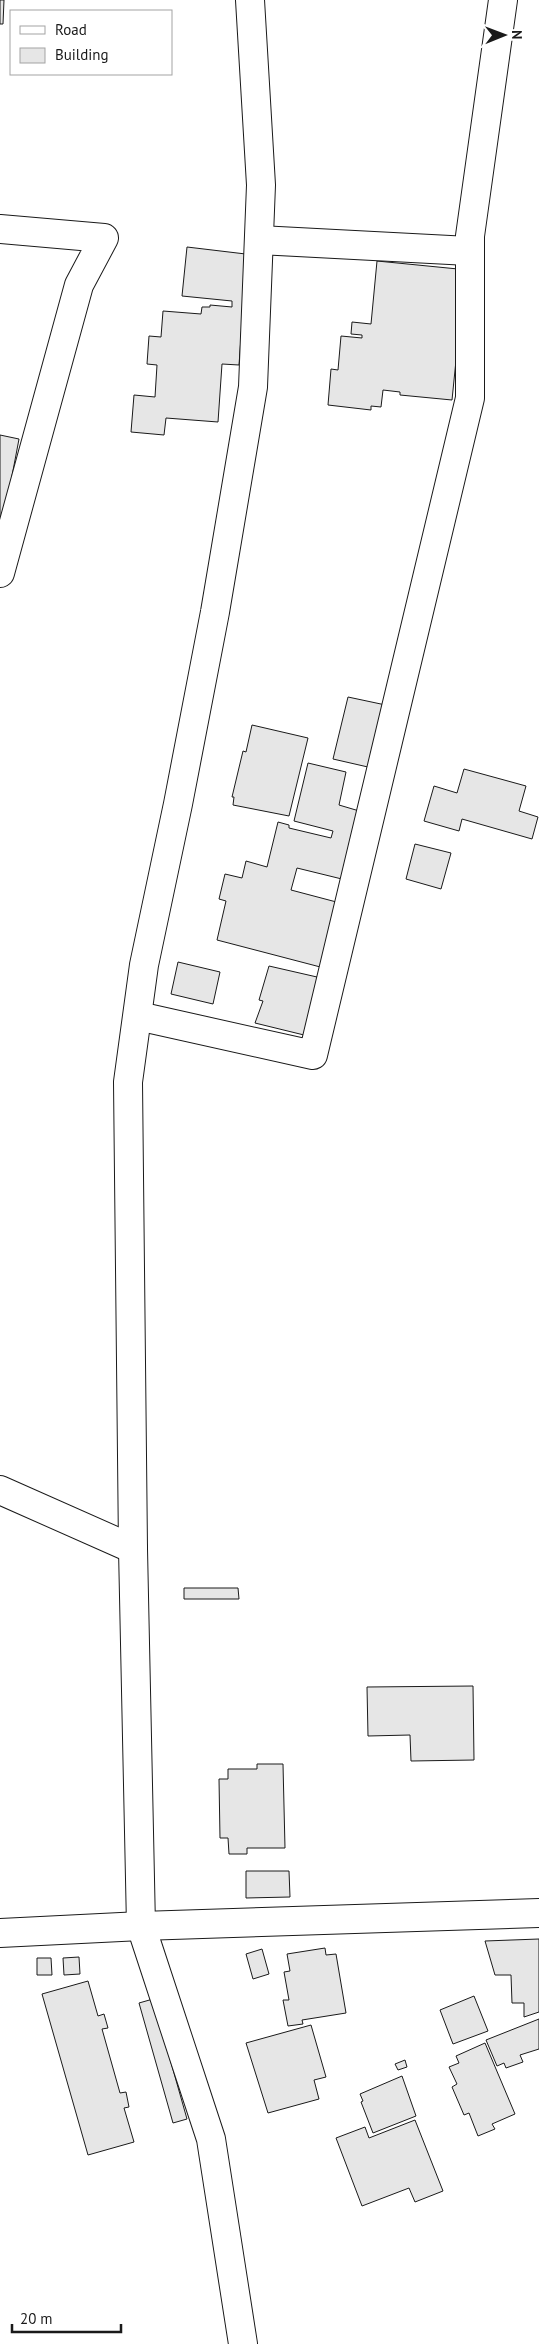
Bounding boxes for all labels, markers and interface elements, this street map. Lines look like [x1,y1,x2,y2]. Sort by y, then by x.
legend [10,10,172,75]
north arrow [479,10,529,60]
text: Road [55,20,87,39]
text: N [508,30,526,40]
text: Building [55,45,109,64]
scale bar [12,2302,121,2334]
text: 20 m [20,2309,53,2328]

